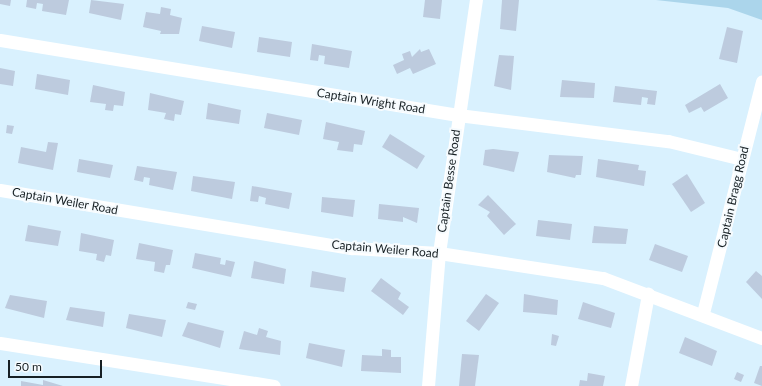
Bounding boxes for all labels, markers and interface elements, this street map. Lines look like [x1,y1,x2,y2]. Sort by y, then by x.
street label: Captain Wright Road [316,85,426,117]
street label: Captain Besse Road [435,129,463,233]
street label: Captain Bragg Road [714,145,752,249]
street label: Captain Weiler Road [11,185,119,217]
street label: Captain Weiler Road [331,237,439,261]
scale bar [10,352,104,378]
text: 50 m [15,359,42,374]

